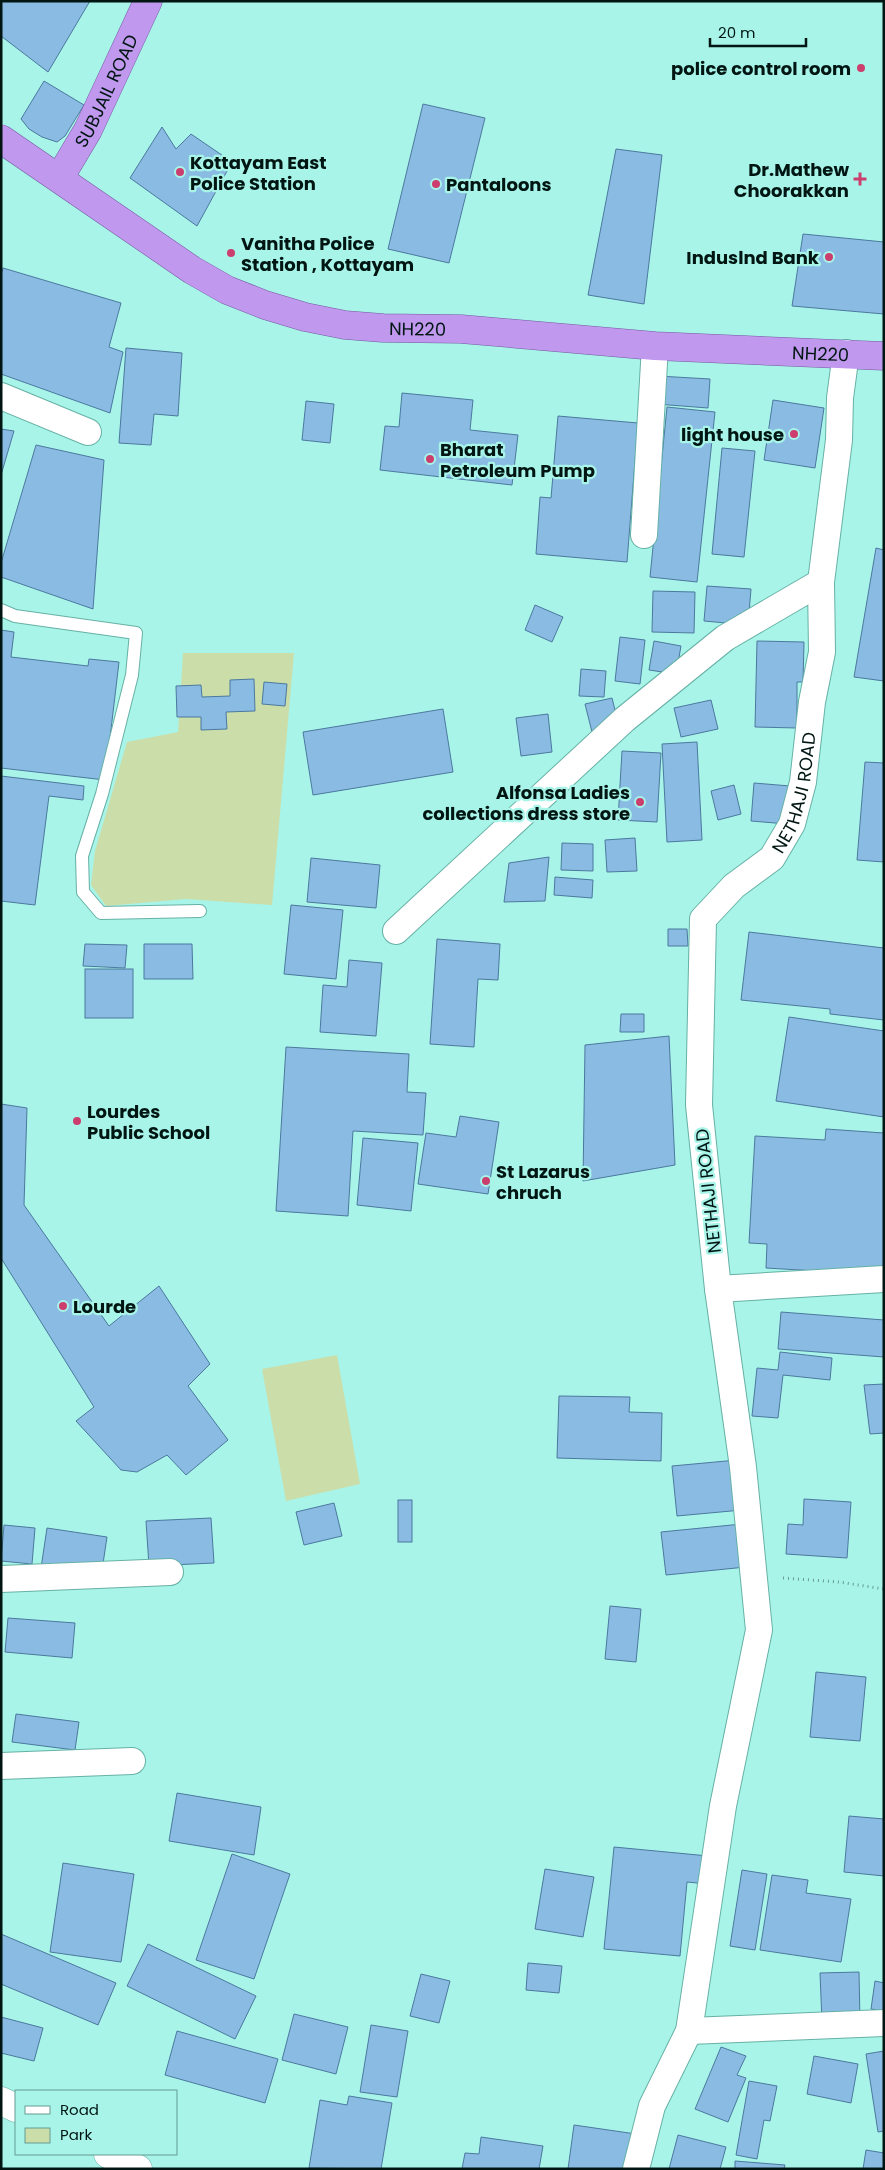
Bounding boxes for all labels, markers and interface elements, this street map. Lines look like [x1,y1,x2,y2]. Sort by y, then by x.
scale bar [710,15,806,47]
text: 20 m [718,22,756,43]
street label: SUBJAIL ROAD [68,30,143,152]
place label: police control room [671,56,851,81]
marker: police control room [855,62,867,74]
place label: Kottayam East Police Station [190,150,327,196]
place label: Dr.Mathew Choorakkan [734,157,849,203]
marker: Kottayam East Police Station [174,166,186,178]
place label: Pantaloons [446,172,552,197]
marker: Dr.Mathew Choorakkan [853,172,867,186]
marker: Pantaloons [430,178,442,190]
place label: Vanitha Police Station , Kottayam [241,231,414,277]
place label: Induslnd Bank [686,245,820,270]
marker: Vanitha Police Station , Kottayam [225,247,237,259]
marker: Induslnd Bank [823,251,835,263]
street label: NH220 [389,316,446,341]
street label: NH220 [792,339,850,367]
place label: light house [681,422,784,447]
marker: light house [788,428,800,440]
place label: Bharat Petroleum Pump [440,437,595,483]
marker: Bharat Petroleum Pump [424,453,436,465]
street label: NETHAJI ROAD [765,731,821,857]
place label: Alfonsa Ladies collections dress store [422,780,630,826]
marker: Alfonsa Ladies collections dress store [634,796,646,808]
place label: Lourdes Public School [87,1099,210,1145]
marker: Lourdes Public School [71,1115,83,1127]
street label: NETHAJI ROAD [689,1128,727,1254]
place label: St Lazarus chruch [496,1159,590,1205]
marker: St Lazarus chruch [480,1175,492,1187]
place label: Lourde [73,1294,136,1319]
marker: Lourde [57,1300,69,1312]
legend [15,2090,178,2155]
text: Road [60,2099,99,2120]
text: Park [60,2124,92,2145]

